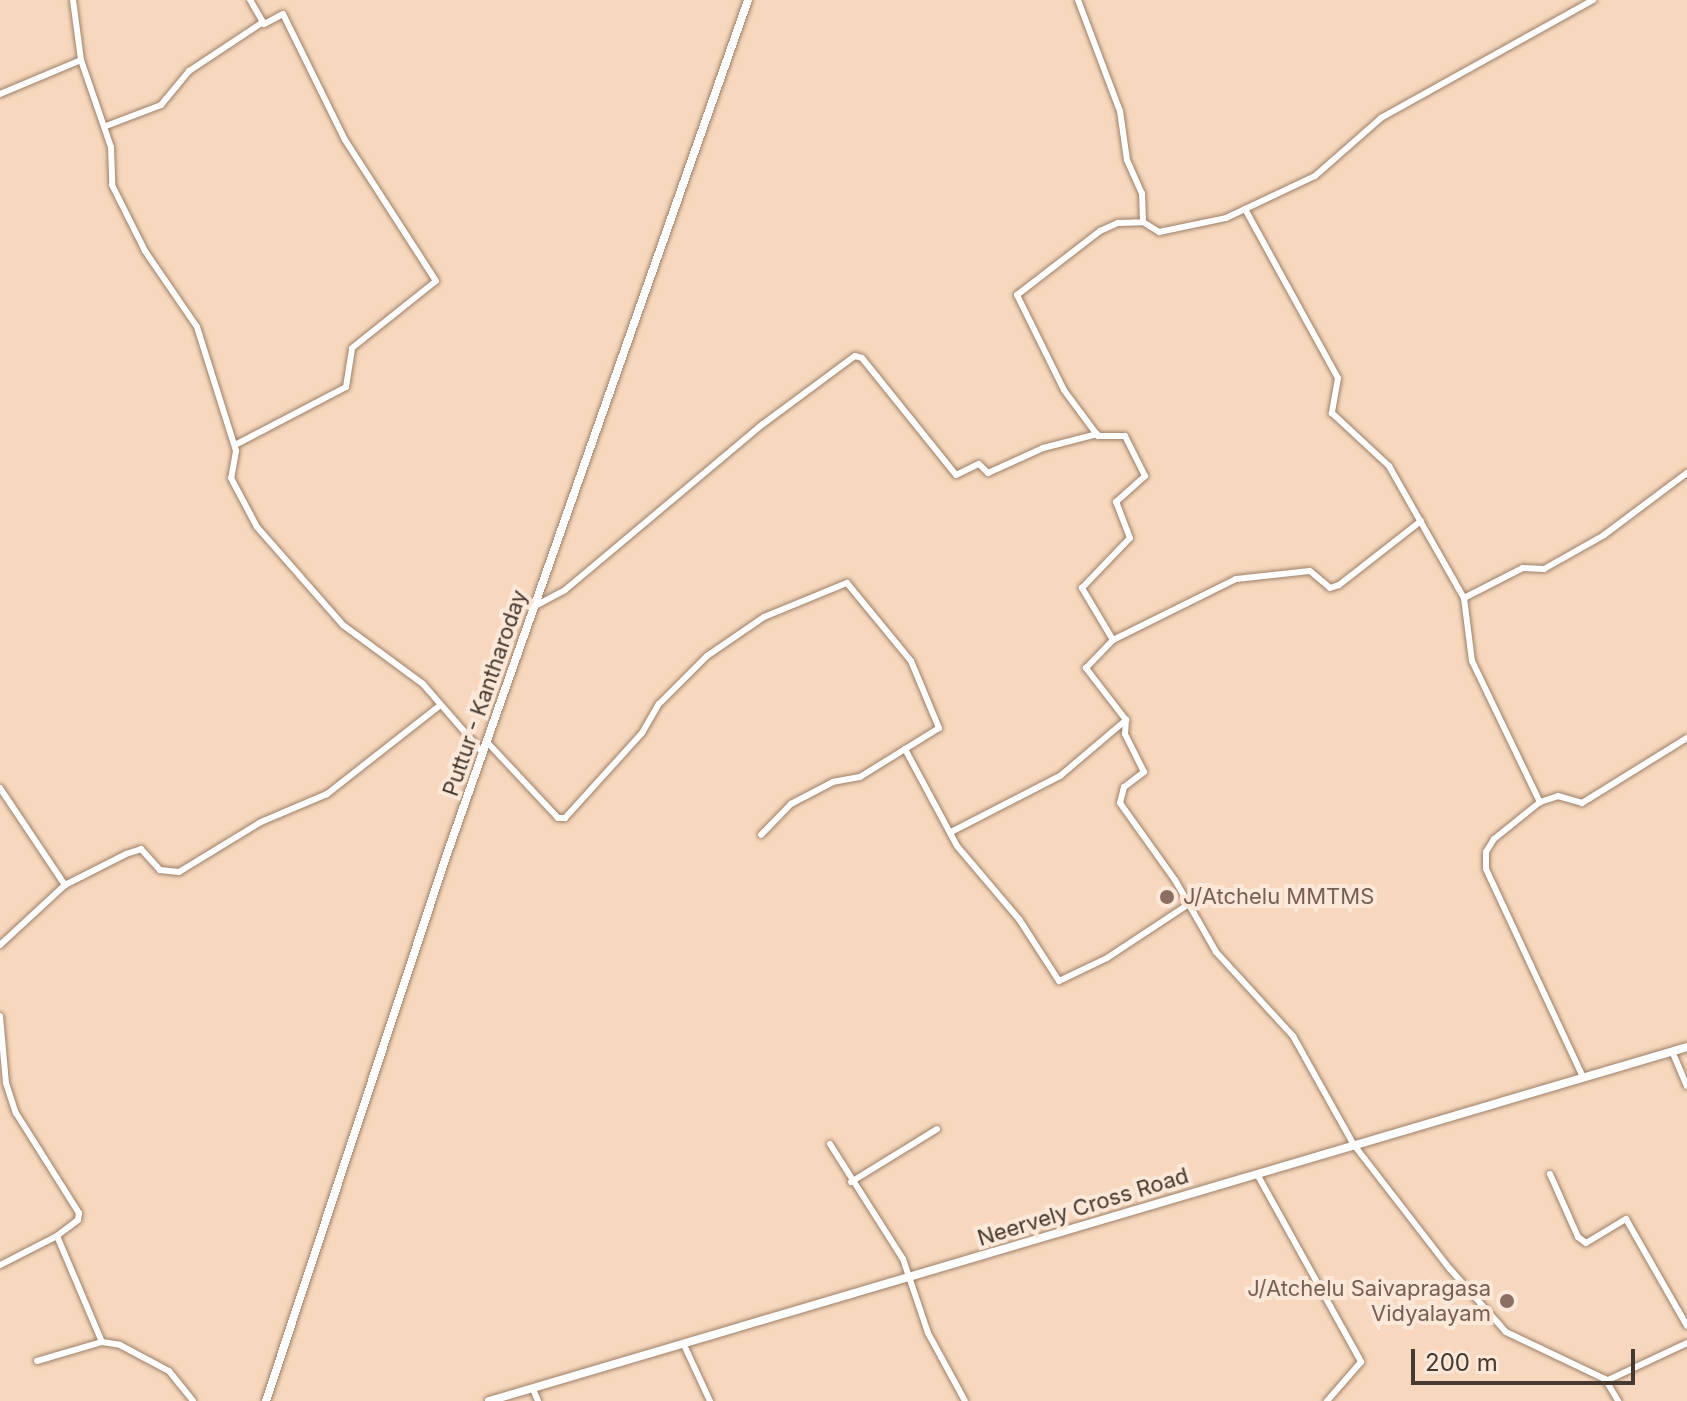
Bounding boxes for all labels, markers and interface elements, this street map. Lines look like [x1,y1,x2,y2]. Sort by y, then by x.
street label: Puttur - Kantharoday [437,586,533,800]
place label: J/Atchelu MMTMS [1183,884,1374,910]
marker: J/Atchelu MMTMS [1158,888,1176,906]
street label: Neervely Cross Road [974,1162,1192,1252]
place label: J/Atchelu Saivapragasa Vidyalayam [1247,1275,1491,1326]
marker: J/Atchelu Saivapragasa Vidyalayam [1498,1292,1516,1310]
scale bar [1415,1333,1639,1383]
text: 200 m [1425,1348,1498,1377]

